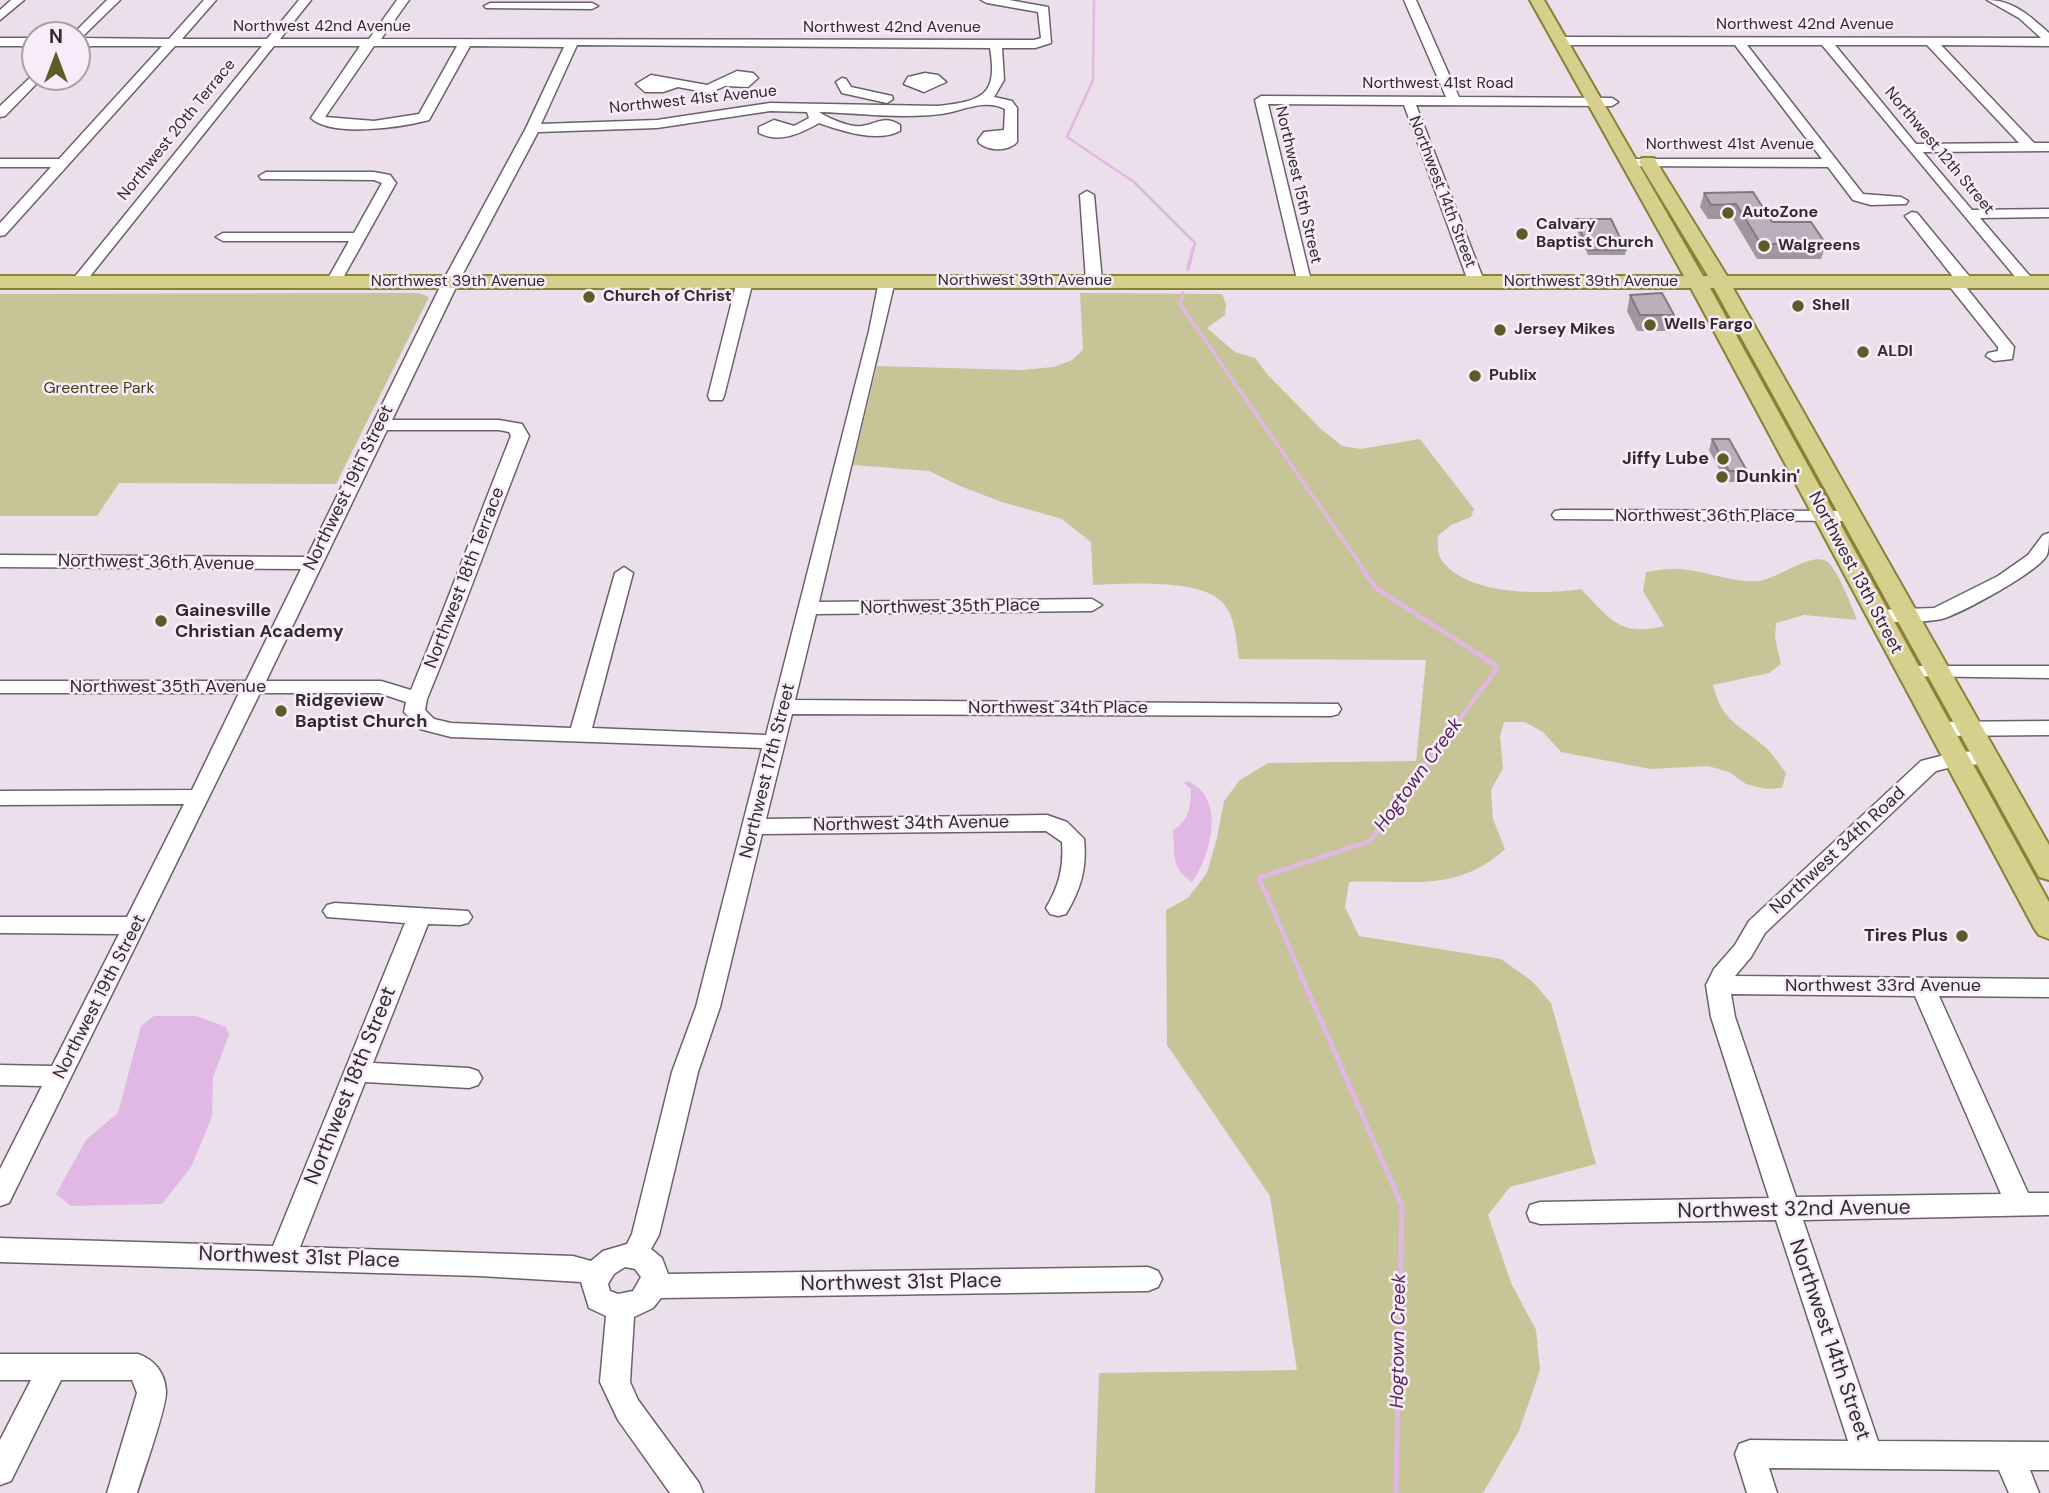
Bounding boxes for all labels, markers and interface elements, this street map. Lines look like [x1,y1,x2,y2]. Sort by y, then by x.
street label: Northwest 42nd Avenue [1716,15,1894,35]
street label: Northwest 42nd Avenue [233,17,411,37]
street label: Northwest 42nd Avenue [803,18,981,38]
north arrow [21,21,91,91]
text: N [49,24,63,49]
street label: Northwest 20th Terrace [114,55,240,205]
street label: Northwest 41st Road [1362,74,1514,94]
street label: Northwest 41st Avenue [608,82,778,118]
street label: Northwest 12th Street [1880,83,1998,219]
street label: Northwest 15th Street [1271,104,1325,266]
street label: Northwest 14th Street [1404,113,1480,271]
street label: Northwest 41st Avenue [1646,135,1814,155]
place label: AutoZone [1742,203,1818,223]
marker: AutoZone [1720,205,1736,221]
place label: Calvary Baptist Church [1536,215,1654,253]
marker: Calvary Baptist Church [1514,226,1530,242]
place label: Walgreens [1778,236,1861,256]
marker: Walgreens [1756,238,1772,254]
street label: Northwest 39th Avenue [938,271,1112,291]
street label: Northwest 39th Avenue [371,272,545,292]
street label: Northwest 39th Avenue [1504,272,1678,292]
place label: Church of Christ [603,287,732,307]
marker: Church of Christ [581,289,597,305]
place label: Shell [1812,296,1850,316]
marker: Shell [1790,298,1806,314]
place label: Wells Fargo [1664,315,1753,335]
marker: Wells Fargo [1642,317,1658,333]
place label: Jersey Mikes [1514,320,1615,340]
marker: Jersey Mikes [1492,322,1508,338]
place label: ALDI [1877,342,1913,362]
marker: ALDI [1855,344,1871,360]
place label: Publix [1489,366,1537,386]
marker: Publix [1467,368,1483,384]
park label: Greentree Park [43,379,155,399]
street label: Northwest 19th Street [300,402,398,574]
place label: Jiffy Lube [1622,448,1709,470]
marker: Jiffy Lube [1715,451,1731,467]
place label: Dunkin' [1736,466,1800,488]
marker: Dunkin' [1714,469,1730,485]
street label: Northwest 18th Terrace [420,484,510,672]
street label: Northwest 13th Street [1803,488,1907,658]
street label: Northwest 36th Place [1615,505,1795,527]
street label: Northwest 36th Avenue [58,550,254,576]
street label: Northwest 35th Place [860,595,1040,619]
place label: Gainesville Christian Academy [175,600,344,642]
marker: Gainesville Christian Academy [153,613,169,629]
street label: Northwest 35th Avenue [70,676,266,698]
street label: Northwest 17th Street [736,681,800,861]
place label: Ridgeview Baptist Church [295,690,427,732]
street label: Northwest 34th Place [968,697,1148,719]
marker: Ridgeview Baptist Church [273,703,289,719]
water label: Hogtown Creek [1370,714,1468,836]
street label: Northwest 34th Road [1766,783,1910,919]
street label: Northwest 34th Avenue [813,811,1009,837]
street label: Northwest 19th Street [49,911,151,1083]
place label: Tires Plus [1864,925,1948,947]
marker: Tires Plus [1954,928,1970,944]
street label: Northwest 33rd Avenue [1785,975,1981,997]
street label: Northwest 18th Street [300,983,402,1189]
street label: Northwest 32nd Avenue [1677,1195,1911,1225]
street label: Northwest 14th Street [1783,1236,1875,1444]
street label: Northwest 31st Place [198,1242,400,1274]
street label: Northwest 31st Place [800,1269,1002,1297]
water label: Hogtown Creek [1386,1273,1412,1409]

